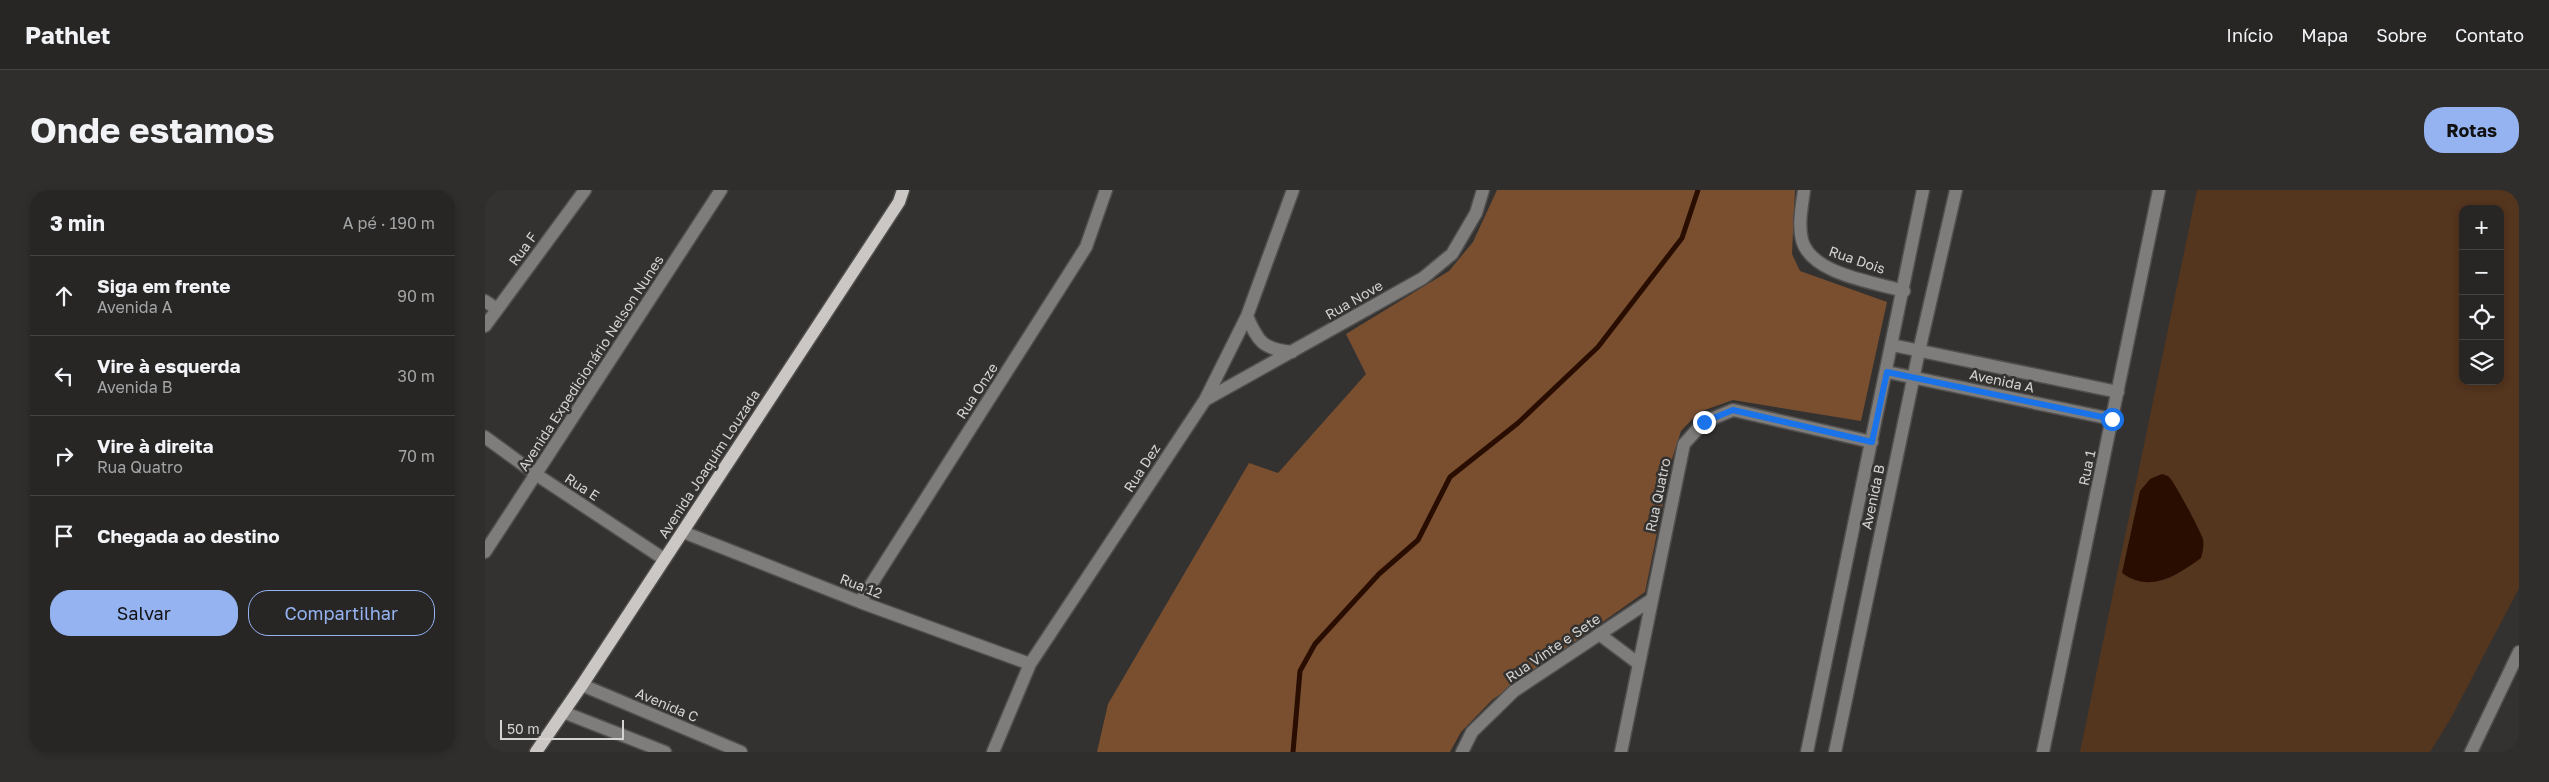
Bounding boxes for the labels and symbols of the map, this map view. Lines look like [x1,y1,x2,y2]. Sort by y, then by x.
street label: Rua F [505,229,540,269]
street label: Rua Dois [1827,242,1888,277]
street label: Avenida Expedicionário Nelson Nunes [514,252,667,474]
street label: Rua Nove [1322,276,1386,323]
street label: Rua Onze [952,360,1001,422]
street label: Avenida A [1968,365,2037,396]
street label: Avenida Joaquim Louzada [654,386,763,541]
route start [2101,408,2124,431]
route end [1693,411,1716,434]
street label: Rua Dez [1120,440,1163,495]
street label: Rua 1 [2074,448,2099,487]
street label: Rua Quatro [1641,456,1674,533]
street label: Avenida B [1857,463,1888,531]
street label: Rua E [562,469,603,504]
street label: Rua 12 [838,570,885,601]
street label: Rua Vinte e Sete [1502,610,1603,685]
street label: Avenida C [633,684,701,725]
scale bar [500,717,624,740]

